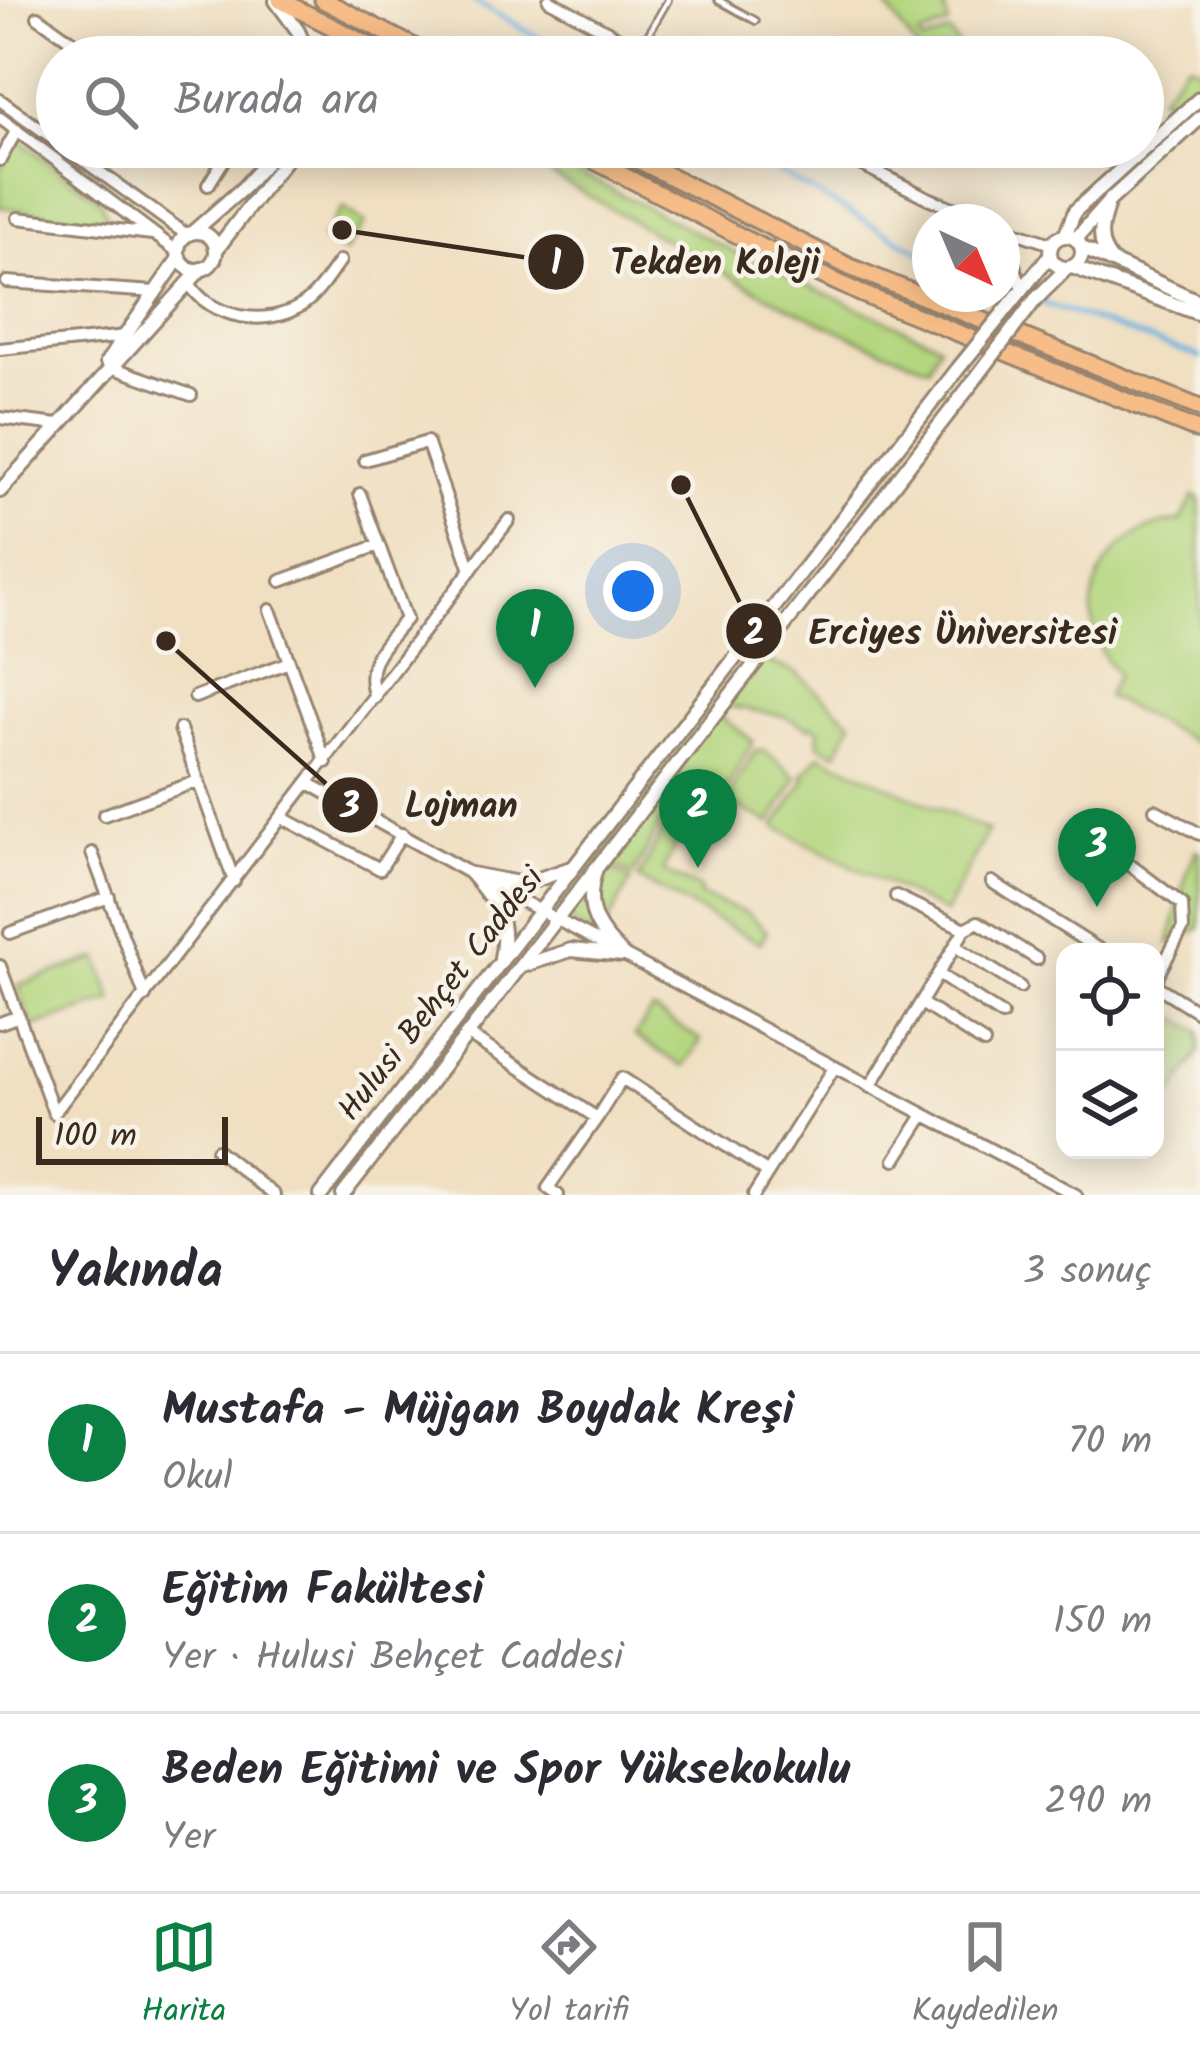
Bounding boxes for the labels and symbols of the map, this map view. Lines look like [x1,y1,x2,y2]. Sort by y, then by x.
north arrow [912,204,1020,312]
callout: Tekden Koleji [526,226,843,298]
text: 1 [551,236,562,293]
text: Tekden Koleji [610,236,820,293]
your location [603,561,663,621]
pin: 1 [496,589,574,688]
callout: Erciyes Üniversitesi [724,595,1141,667]
text: 2 [744,606,765,663]
text: Erciyes Üniversitesi [809,606,1118,663]
callout: Lojman [320,769,542,841]
pin: 2 [659,769,737,868]
text: 3 [339,779,360,836]
text: Lojman [404,779,518,836]
pin: 3 [1058,808,1136,907]
street label: Hulusi Behçet Caddesi [325,855,559,1134]
scale bar [36,1111,228,1164]

